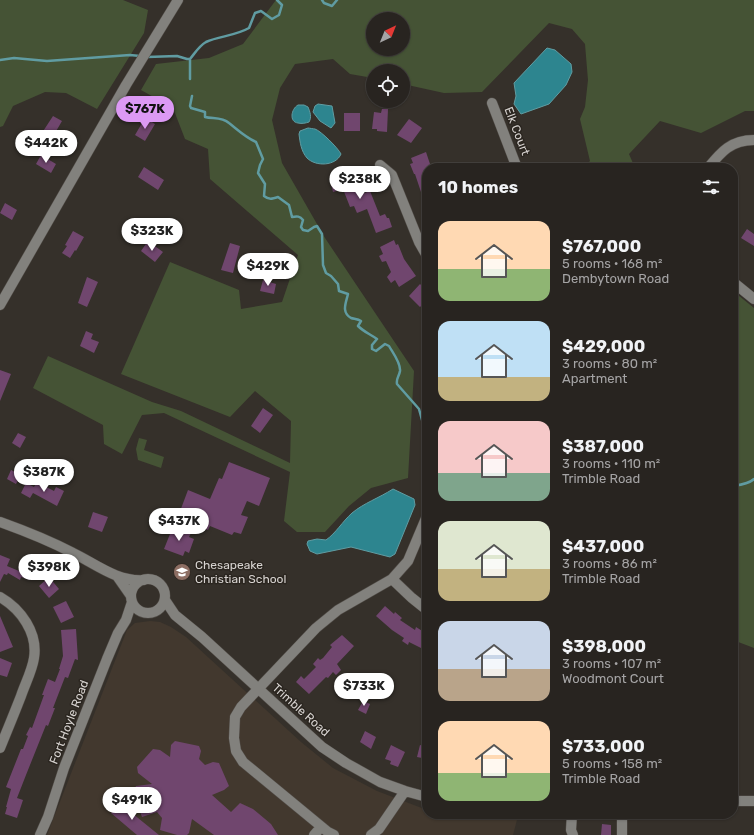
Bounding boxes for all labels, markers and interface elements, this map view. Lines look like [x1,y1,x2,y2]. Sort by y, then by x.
north arrow [366,12,410,56]
map controls [366,12,410,108]
button: locate [366,64,410,108]
pin: $767K [117,96,173,130]
text: $767K [125,101,165,116]
street label: Elk Court [501,105,533,157]
pin: $442K [18,130,74,164]
text: $442K [24,135,68,150]
pin: $238K [332,166,388,200]
text: $238K [338,171,382,186]
icon: filters [700,176,722,198]
text: 10 homes [438,177,518,197]
pin: $323K [124,218,180,252]
text: $323K [131,223,173,238]
text: $767,000 [562,236,641,256]
icon: home [470,237,518,285]
pin: $429K [240,253,296,287]
text: 5 rooms · 168 m² [562,256,662,271]
text: $429K [247,258,289,273]
text: Dembytown Road [562,271,669,286]
text: $429,000 [562,336,645,356]
icon: home [470,337,518,385]
text: 3 rooms · 80 m² [562,356,657,371]
text: Apartment [562,371,627,386]
text: $387,000 [562,436,644,456]
icon: home [470,437,518,485]
text: 3 rooms · 110 m² [562,456,660,471]
pin: $387K [16,459,72,493]
text: $387K [23,464,65,479]
text: Trimble Road [562,471,640,486]
pin: $437K [151,508,207,542]
text: $437K [158,513,200,528]
text: $437,000 [562,536,644,556]
icon: home [470,537,518,585]
pin: $398K [21,554,77,588]
text: 3 rooms · 86 m² [562,556,657,571]
place label: Chesapeake Christian School [195,558,286,586]
text: $398K [27,559,71,574]
school or university icon: Chesapeake Christian School [172,562,192,582]
text: Trimble Road [562,571,640,586]
text: $398,000 [562,636,646,656]
icon: home [470,637,518,685]
text: 3 rooms · 107 m² [562,656,661,671]
text: Woodmont Court [562,671,664,686]
pin: $733K [336,673,392,707]
street label: Fort Hoyle Road [47,678,91,766]
text: $733K [343,678,385,693]
street label: Trimble Road [269,681,333,739]
text: $733,000 [562,736,645,756]
icon: home [470,737,518,785]
text: 5 rooms · 158 m² [562,756,662,771]
text: Trimble Road [562,771,640,786]
pin: $491K [104,787,160,821]
text: $491K [112,792,152,807]

